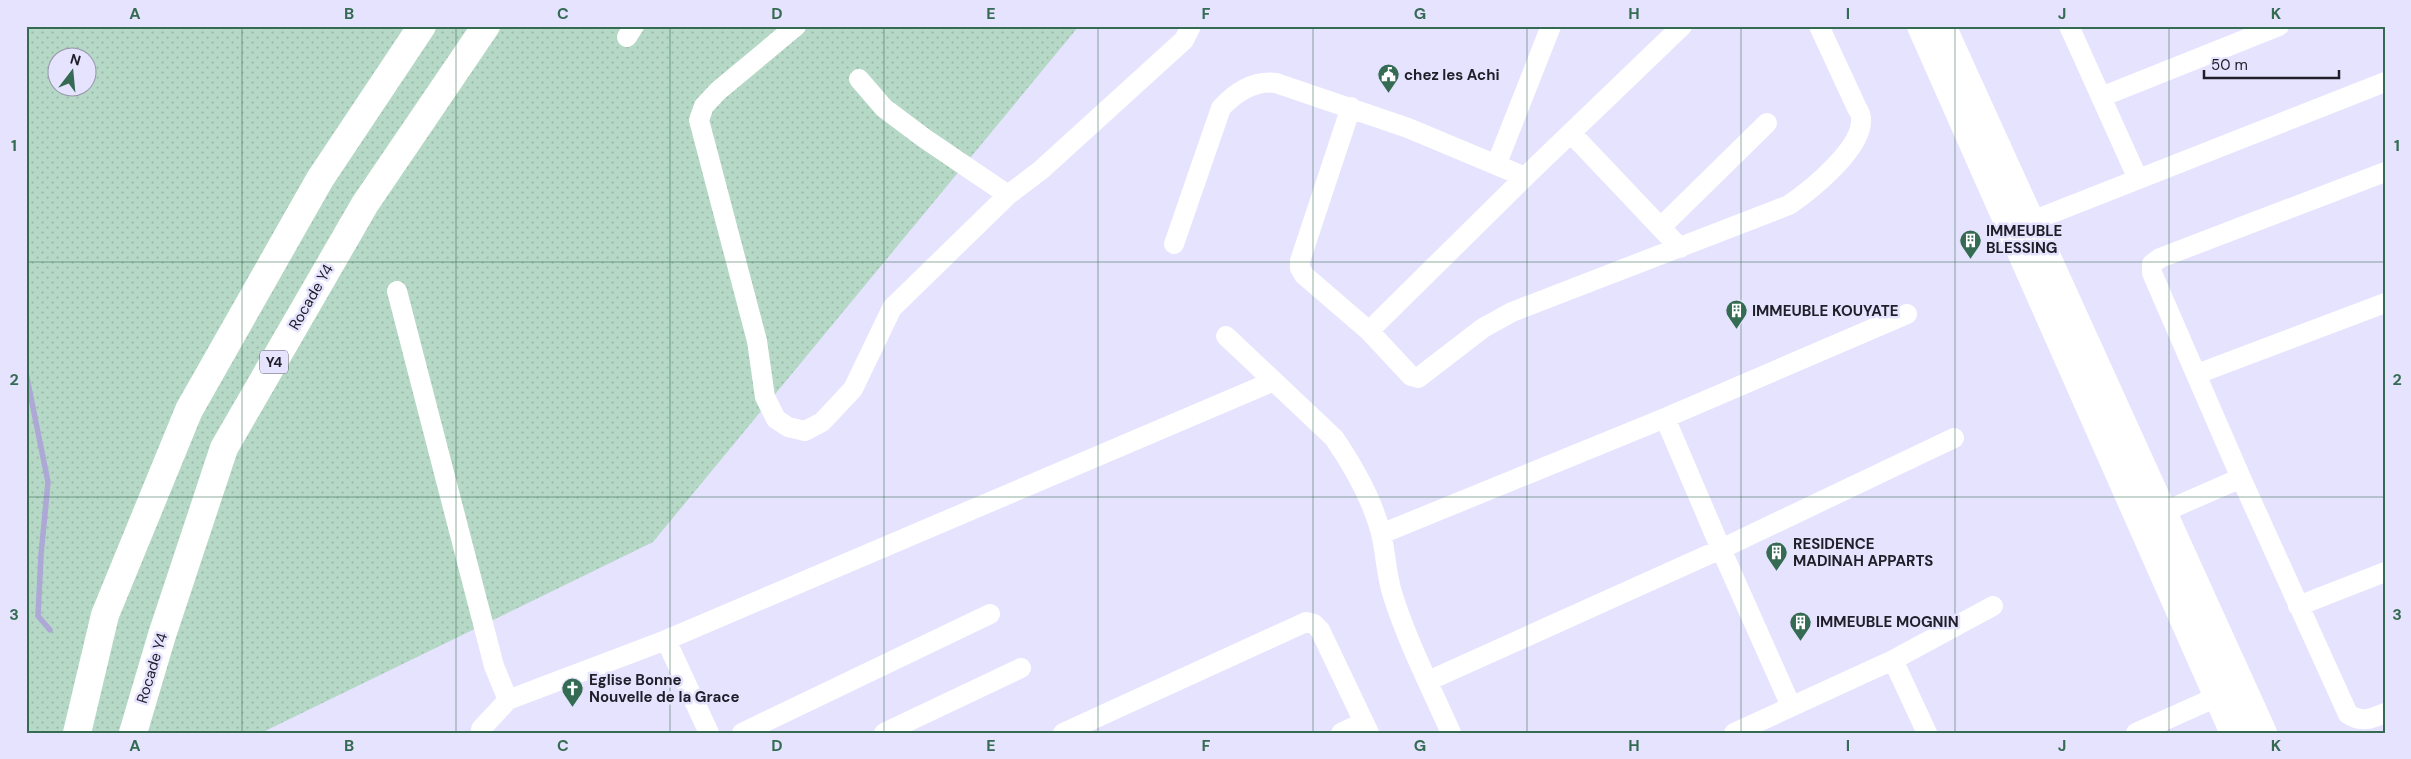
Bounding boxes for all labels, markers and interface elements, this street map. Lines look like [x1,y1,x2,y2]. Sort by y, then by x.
text: A [129,3,141,24]
text: B [344,3,354,24]
text: C [557,3,569,24]
text: D [771,3,783,24]
text: E [986,3,996,24]
text: F [1202,3,1211,24]
text: G [1414,3,1426,24]
text: H [1628,3,1640,24]
text: I [1846,3,1850,24]
text: J [2058,3,2066,24]
text: K [2271,3,2282,24]
north arrow [48,48,98,98]
scale bar [2204,48,2338,80]
text: N [68,49,83,70]
text: 50 m [2211,55,2248,75]
public building icon: chez les Achi [1376,63,1400,94]
place label: chez les Achi [1404,65,1500,85]
text: 1 [11,135,17,156]
text: 1 [2394,135,2400,156]
place label: IMMEUBLE BLESSING [1986,221,2062,258]
building icon: IMMEUBLE BLESSING [1958,228,1982,259]
street label: Rocade Y4 [284,261,338,333]
building icon: IMMEUBLE KOUYATE [1724,299,1748,330]
place label: IMMEUBLE KOUYATE [1752,301,1898,321]
road number: Y4 [260,351,288,374]
text: 2 [9,369,19,390]
text: 2 [2392,369,2402,390]
place label: RESIDENCE MADINAH APPARTS [1793,534,1933,571]
building icon: RESIDENCE MADINAH APPARTS [1765,541,1789,572]
text: 3 [9,604,19,625]
text: 3 [2392,604,2402,625]
building icon: IMMEUBLE MOGNIN [1788,610,1812,641]
place label: IMMEUBLE MOGNIN [1816,612,1959,632]
street label: Rocade Y4 [132,630,172,706]
place label: Eglise Bonne Nouvelle de la Grace [589,670,739,707]
church icon: Eglise Bonne Nouvelle de la Grace [561,677,585,708]
text: A [129,735,141,756]
text: B [344,735,354,756]
text: C [557,735,569,756]
text: D [771,735,783,756]
text: E [986,735,996,756]
text: F [1202,735,1211,756]
text: G [1414,735,1426,756]
text: H [1628,735,1640,756]
text: I [1846,735,1850,756]
text: J [2058,735,2066,756]
text: K [2271,735,2282,756]

